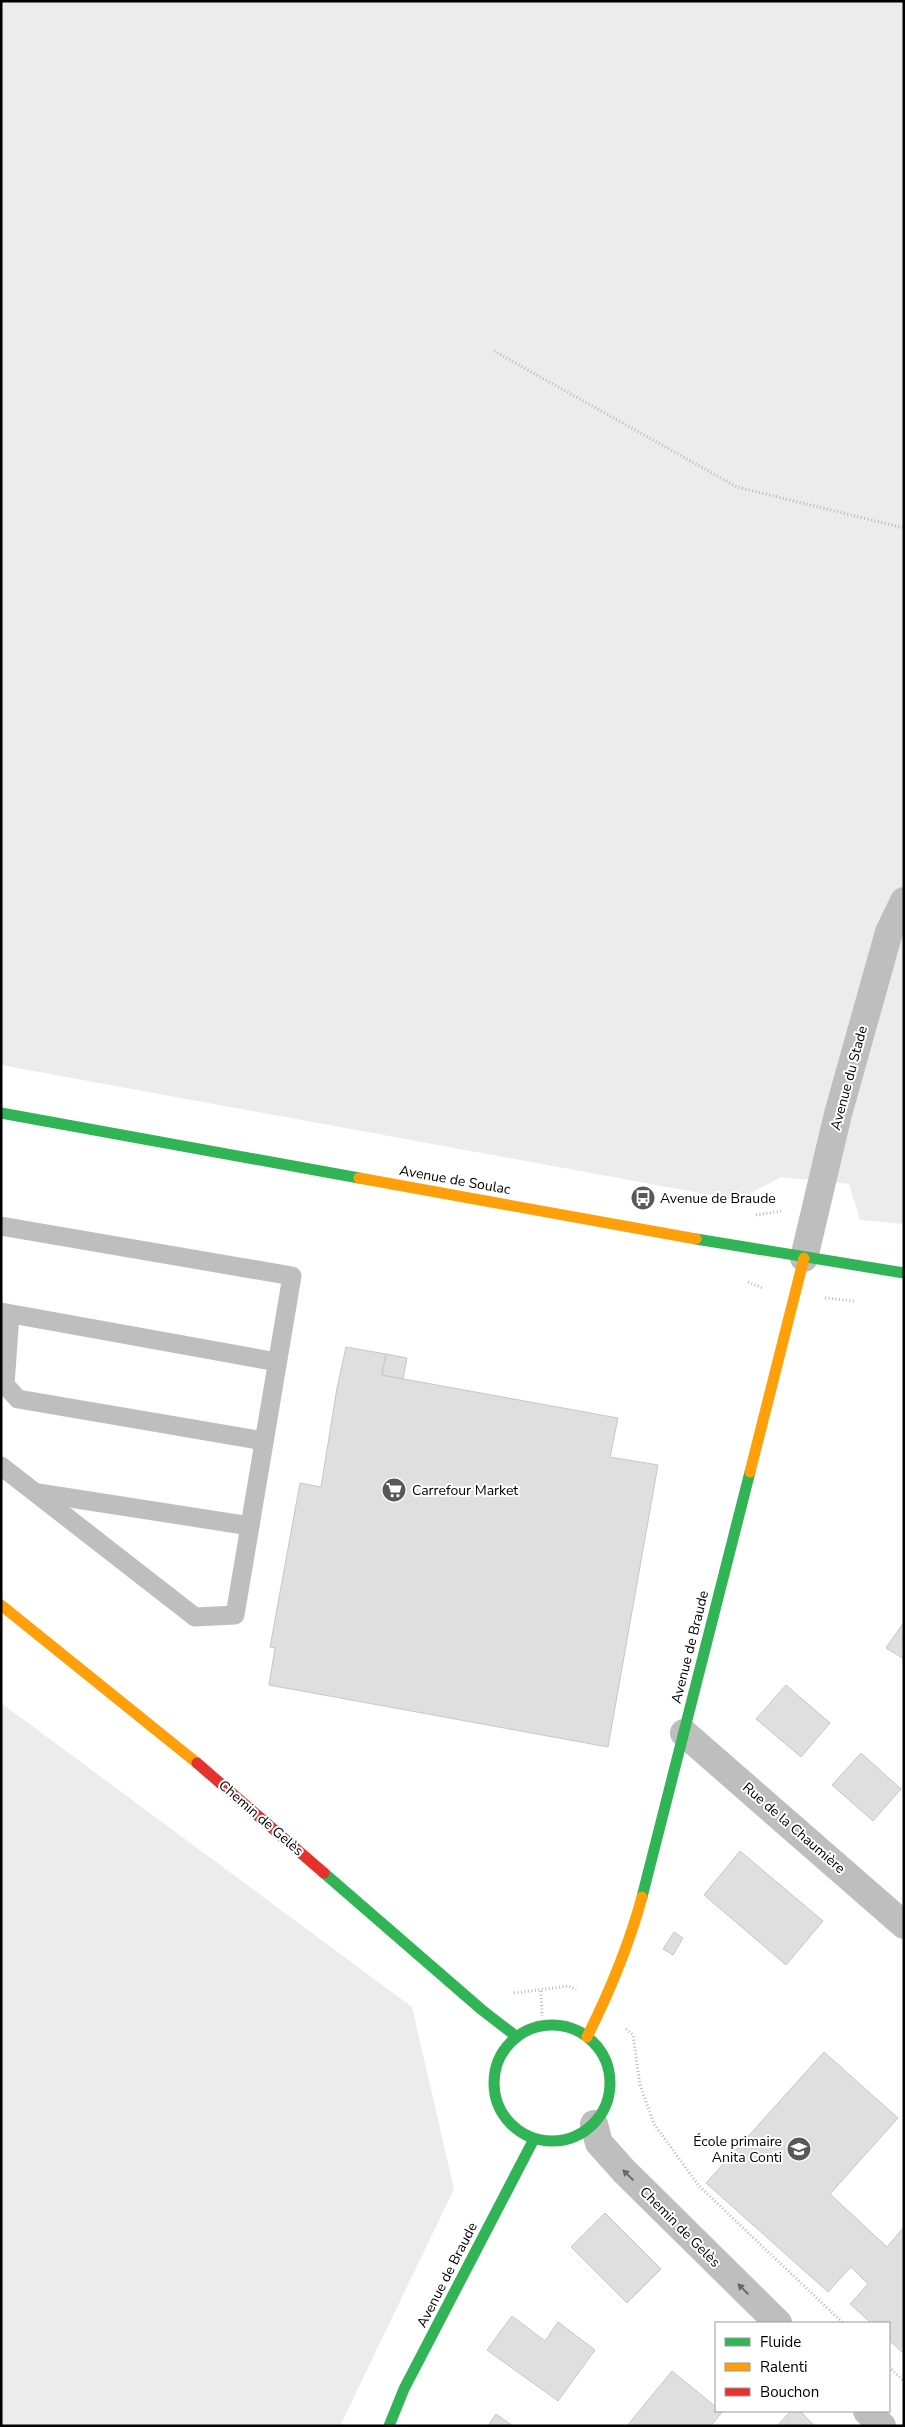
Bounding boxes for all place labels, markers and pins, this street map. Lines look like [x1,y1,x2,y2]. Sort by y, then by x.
bus stop icon: Avenue de Braude [630,1185,656,1211]
place label: Avenue de Braude [660,1189,776,1208]
supermarket icon: Carrefour Market [381,1477,407,1503]
place label: Carrefour Market [412,1481,518,1500]
place label: École primaire Anita Conti [693,2132,782,2167]
school or university icon: École primaire Anita Conti [786,2136,812,2162]

